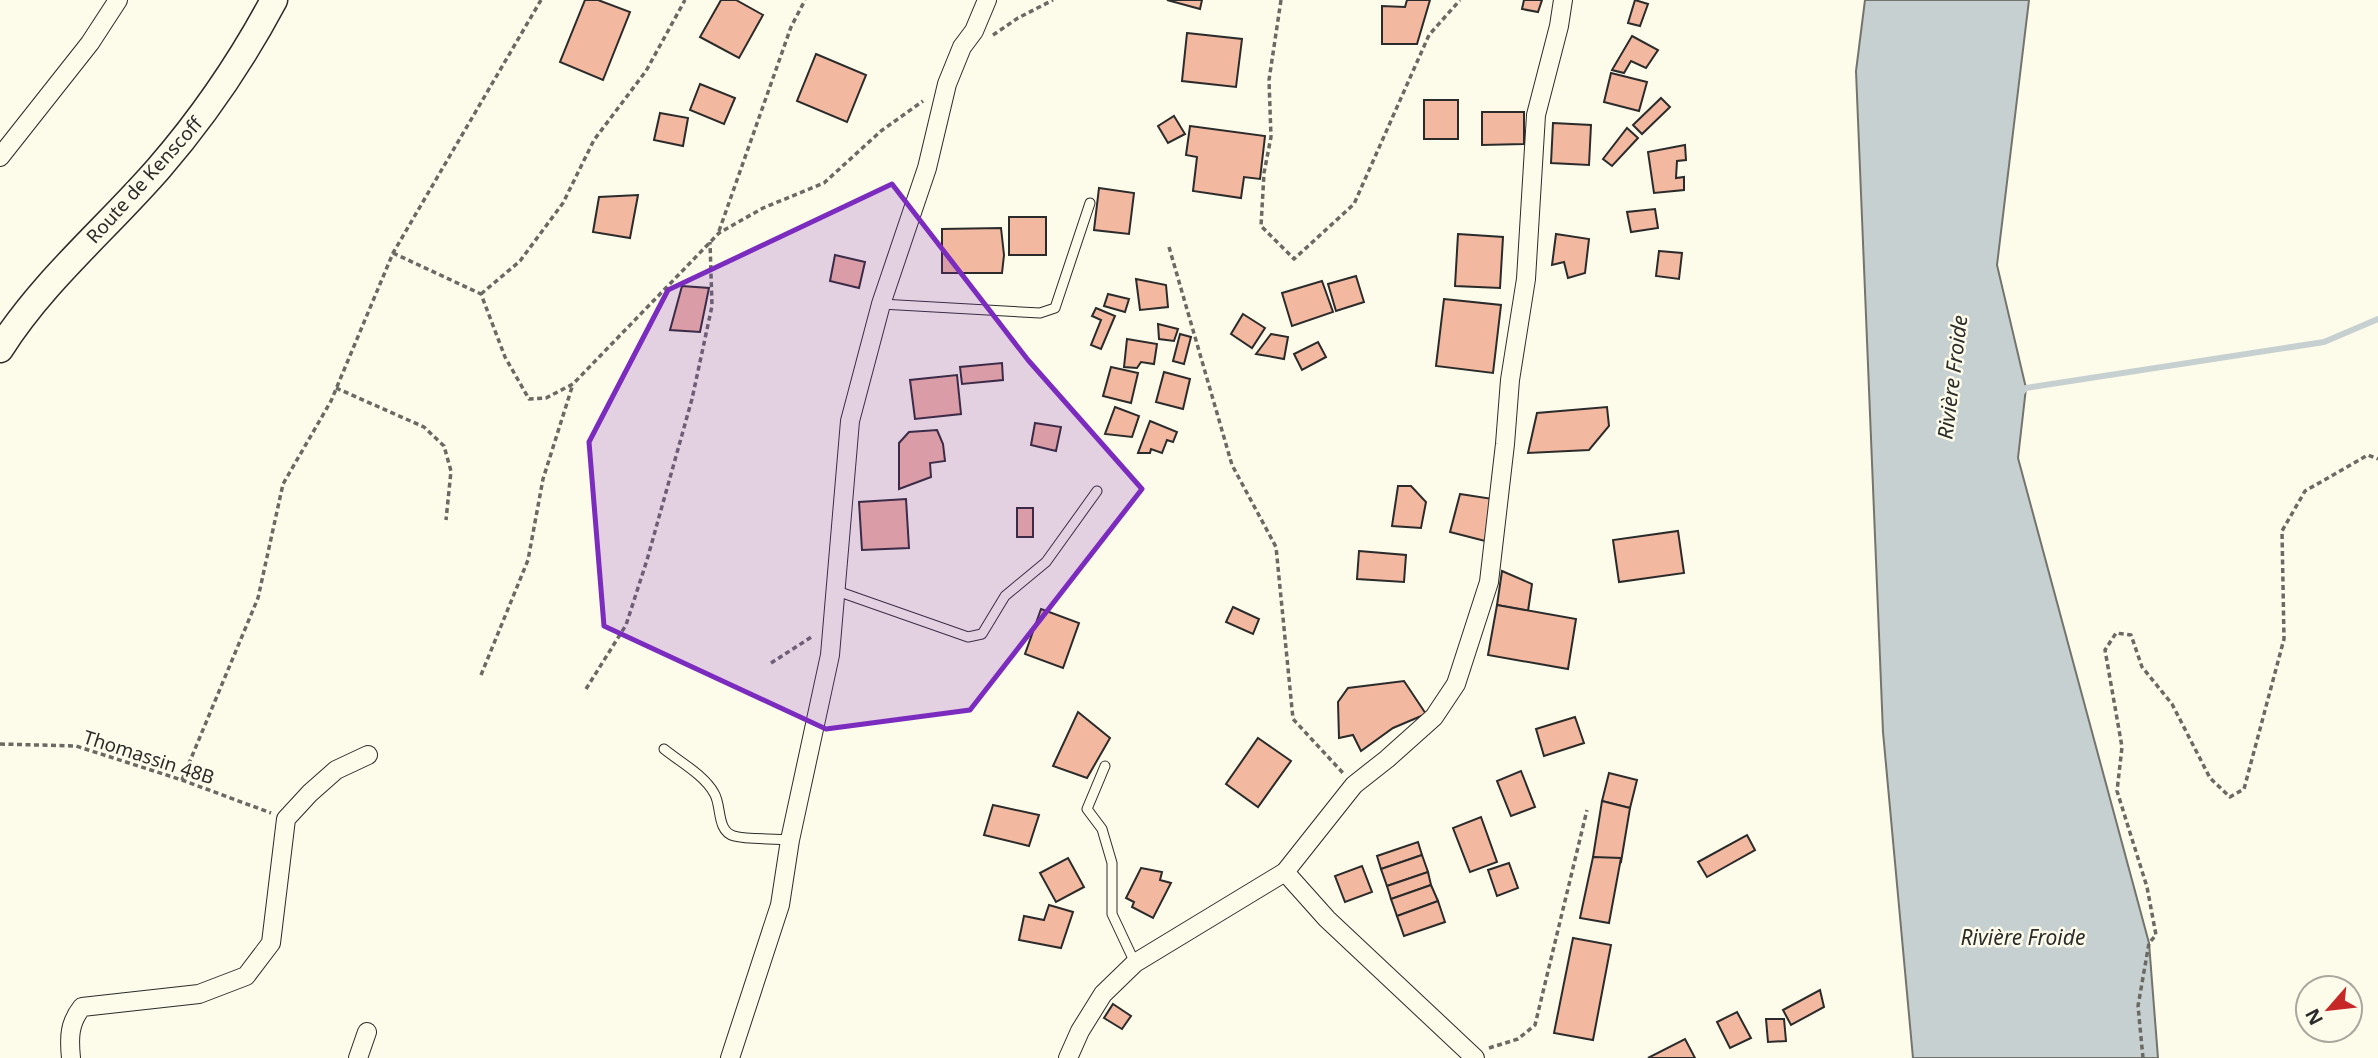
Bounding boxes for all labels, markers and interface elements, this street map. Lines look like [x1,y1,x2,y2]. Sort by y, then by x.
street label: Route de Kenscoff [80,110,208,249]
water label: Rivière Froide [1930,313,1974,441]
street label: Thomassin 48B [80,724,218,790]
water label: Rivière Froide [1961,923,2085,951]
north arrow [2294,974,2364,1044]
text: N [2299,1004,2329,1030]

